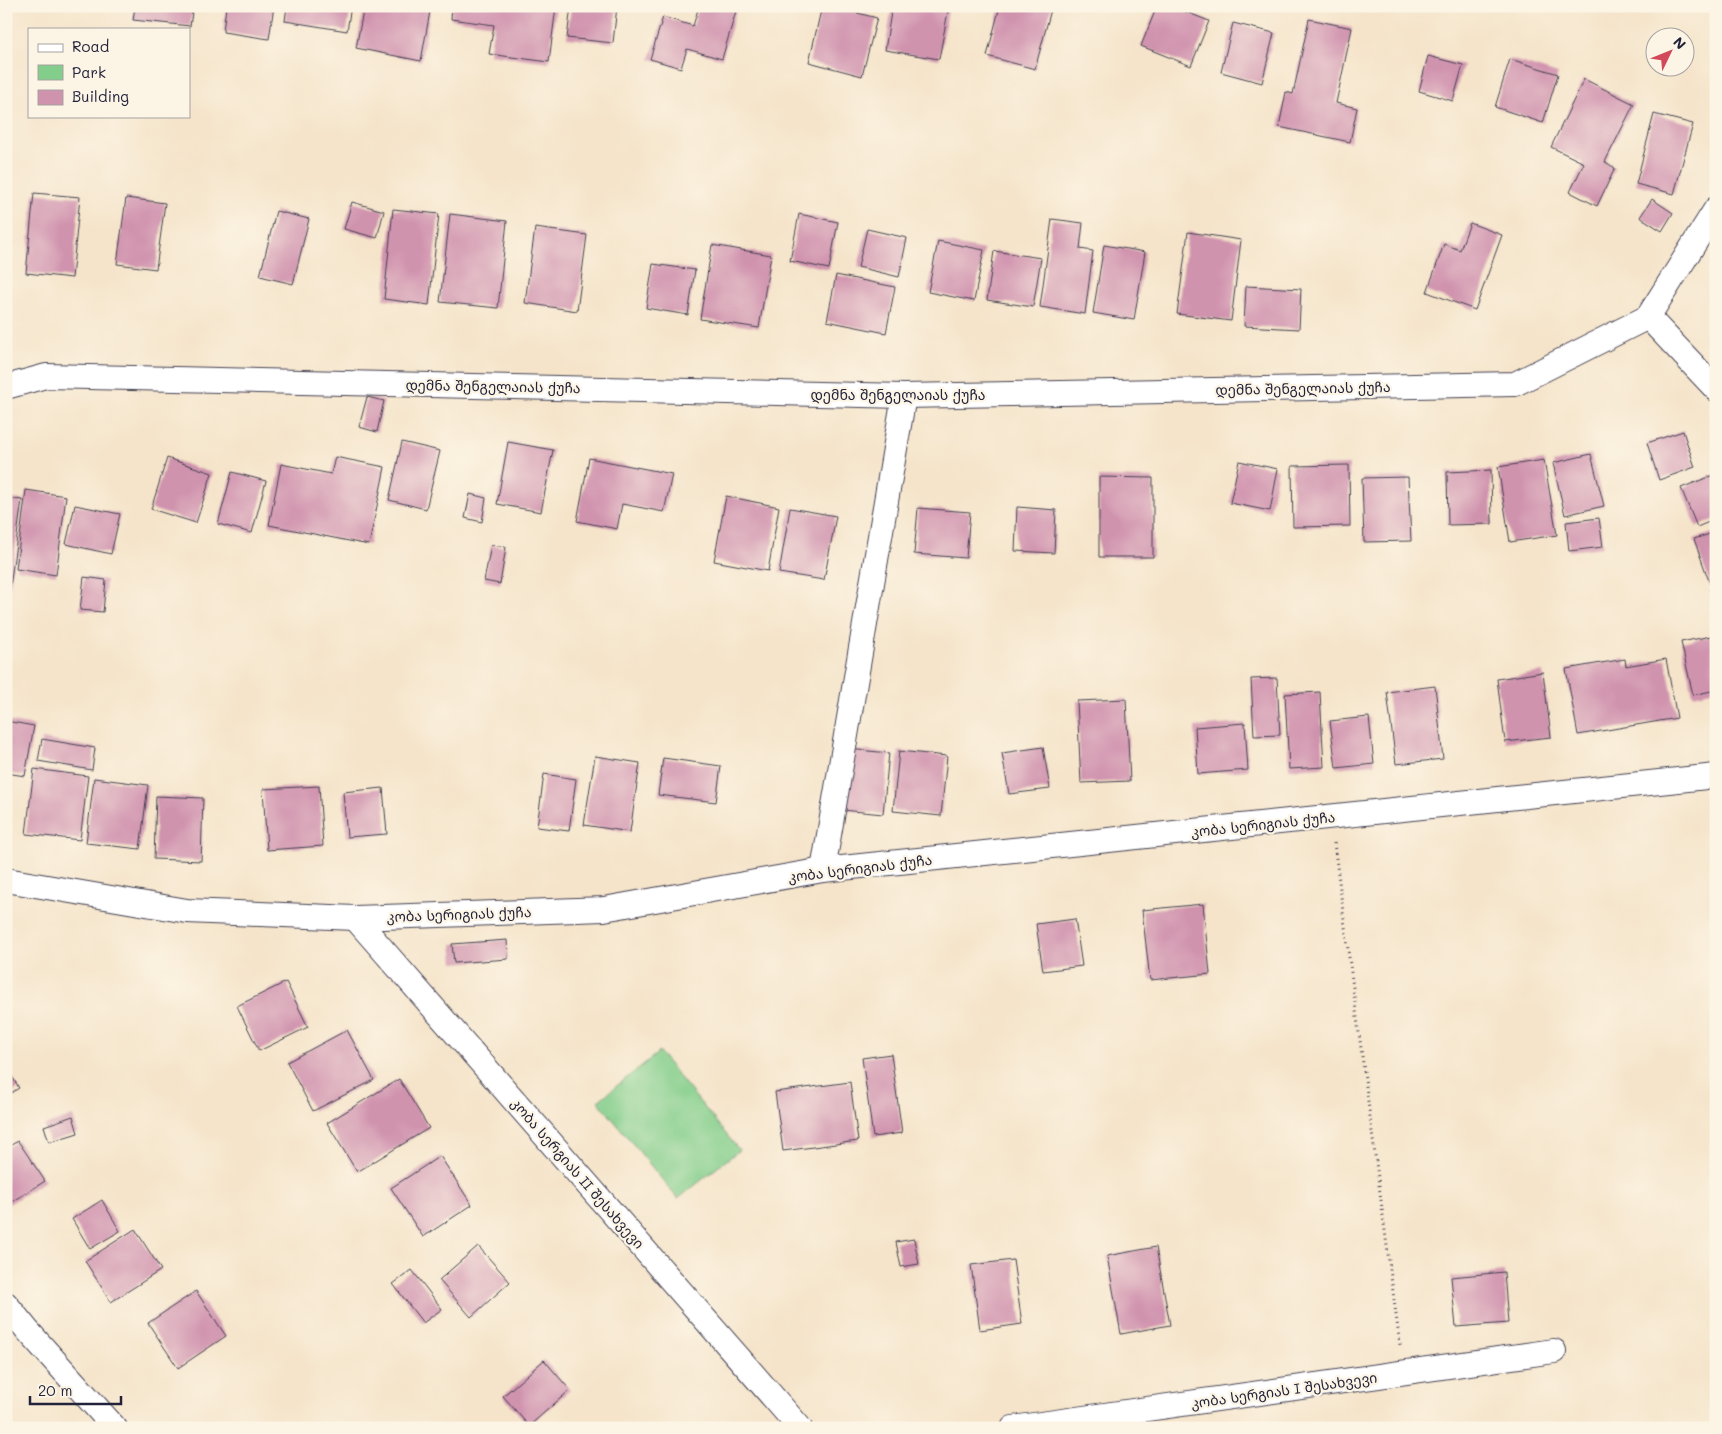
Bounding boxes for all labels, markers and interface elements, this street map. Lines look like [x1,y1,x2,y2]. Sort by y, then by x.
legend [28,28,190,118]
north arrow [1644,28,1694,78]
text: N [1669,32,1690,53]
text: Road [72,36,109,56]
text: Park [72,62,106,82]
text: Building [72,86,129,106]
street label: დემნა შენგელაიას ქუჩა [405,375,581,397]
street label: დემნა შენგელაიას ქუჩა [1215,377,1391,399]
street label: დემნა შენგელაიას ქუჩა [810,385,986,404]
street label: კობა სერიგიას ქუჩა [1190,807,1336,841]
street label: კობა სერიგიას ქუჩა [787,850,933,886]
street label: კობა სერიგიას ქუჩა [386,902,532,926]
street label: კობა სერგიას II შესახვევი [507,1094,649,1252]
street label: კობა სერგიას I შესახვევი [1190,1368,1378,1412]
scale bar [30,1374,121,1406]
text: 20 m [38,1380,72,1400]

